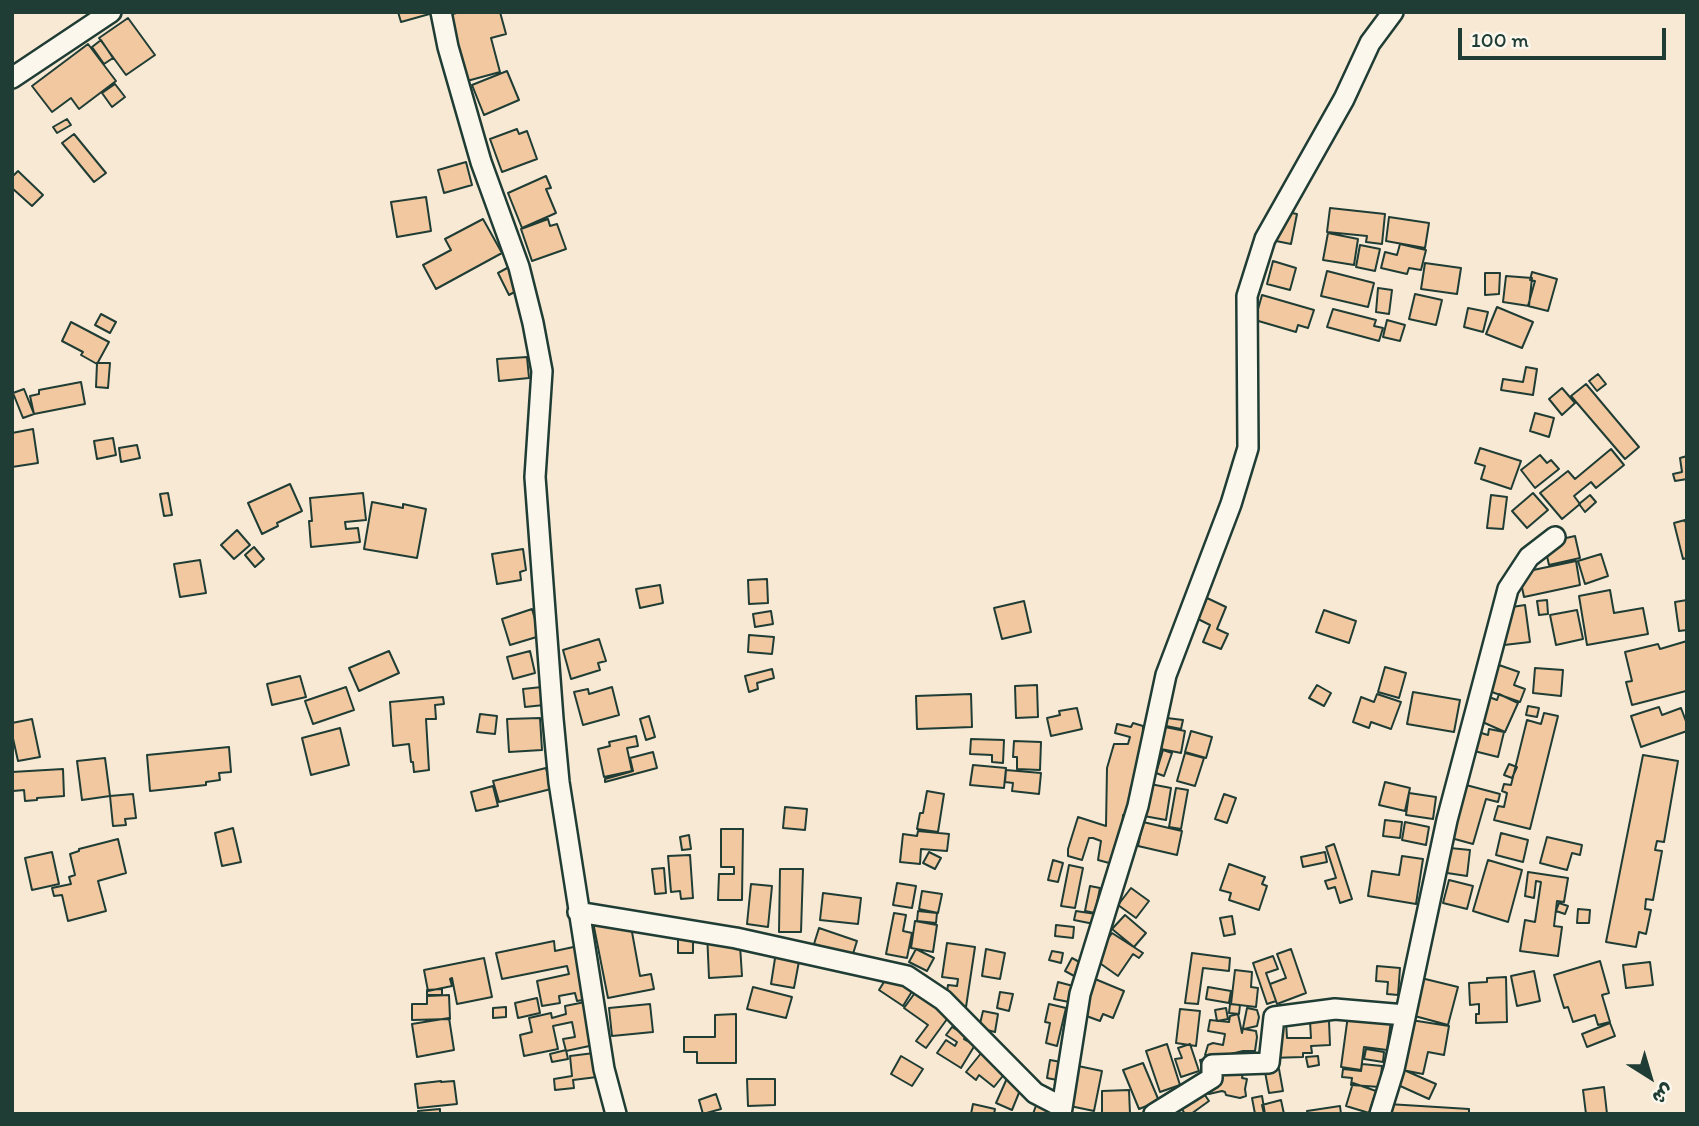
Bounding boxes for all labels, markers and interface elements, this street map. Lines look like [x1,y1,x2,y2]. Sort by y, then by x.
scale bar [1461,14,1669,58]
text: 100 m [1471,27,1529,52]
north arrow [1615,1042,1685,1112]
text: ش [1648,1079,1678,1110]

